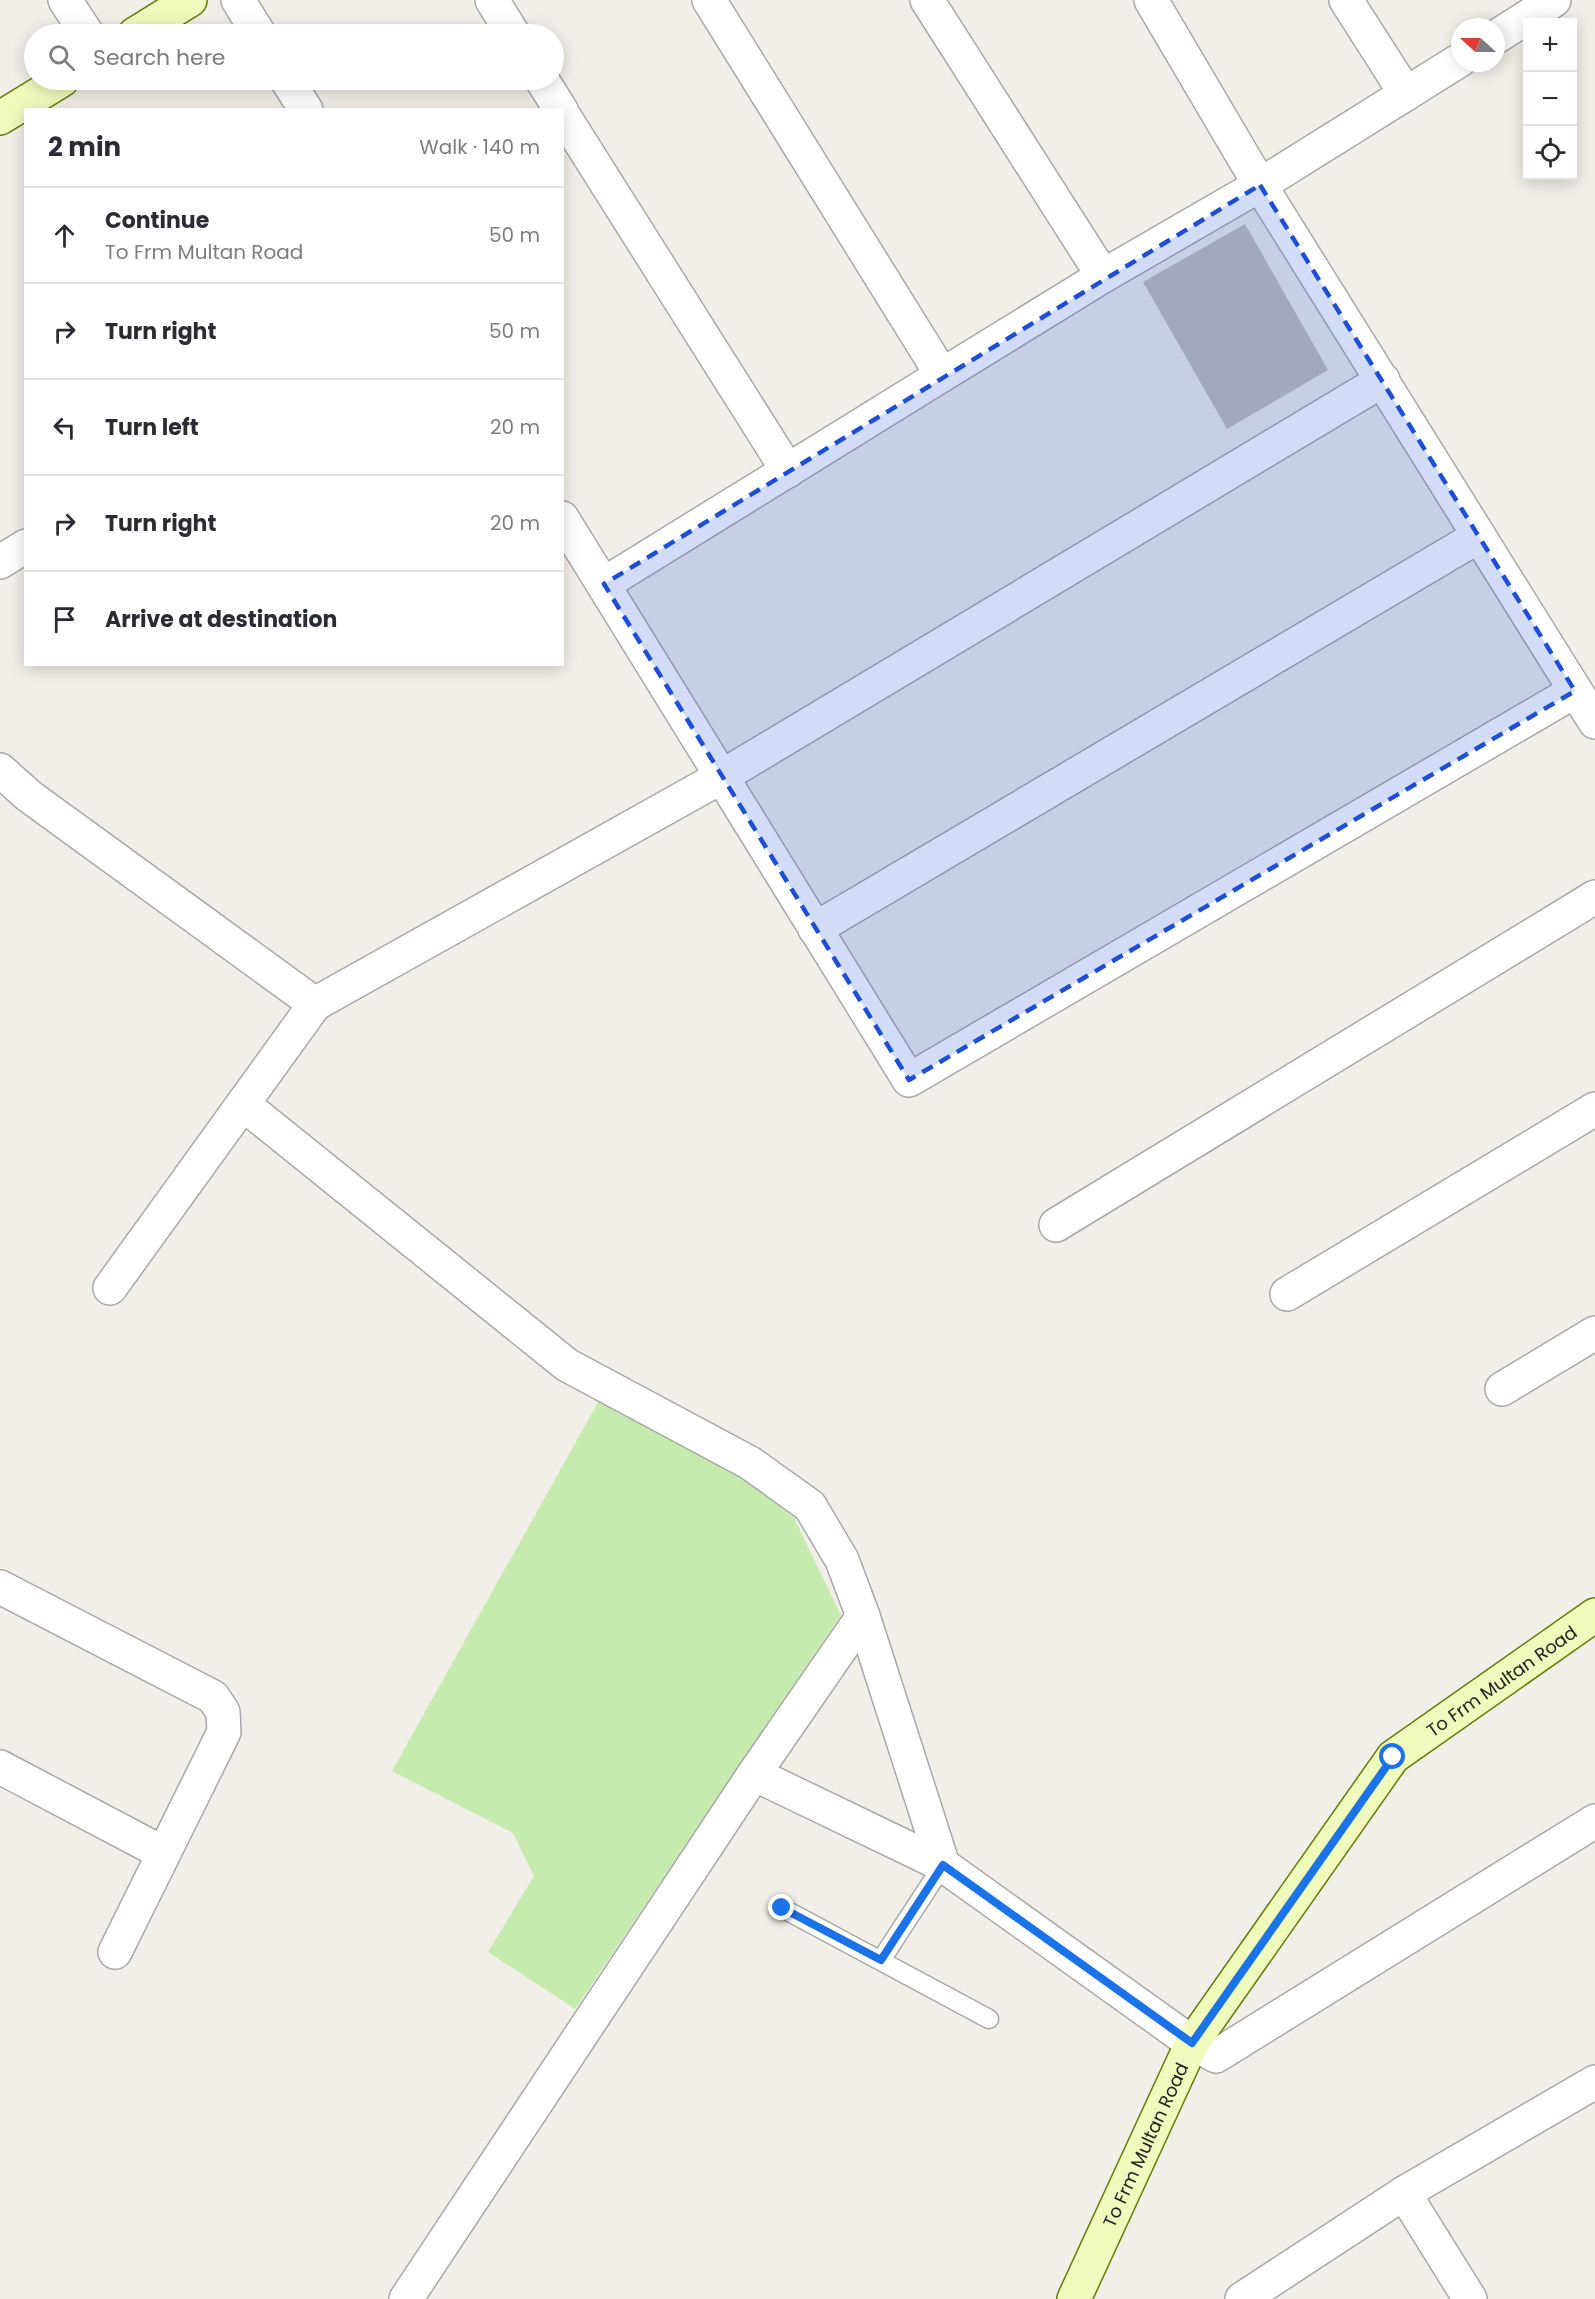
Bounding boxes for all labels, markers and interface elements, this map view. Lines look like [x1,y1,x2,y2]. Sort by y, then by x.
north arrow [1451,18,1505,72]
map controls [1523,18,1577,180]
button: + [1523,18,1577,72]
search box [24,24,564,90]
icon: search [45,41,78,74]
text: Search here [93,42,226,73]
button: − [1523,72,1577,126]
button: locate [1523,126,1577,180]
text: 2 min [48,129,121,165]
text: Walk · 140 m [419,133,540,161]
text: Continue [105,205,209,236]
icon: ahead [48,219,81,252]
text: 50 m [489,221,540,249]
text: To Frm Multan Road [105,238,303,266]
icon: right [48,315,81,348]
text: Turn right [105,316,216,347]
text: 50 m [489,317,540,345]
icon: left [48,411,81,444]
text: Turn left [105,412,199,443]
text: 20 m [490,413,540,441]
icon: right [48,507,81,540]
text: Turn right [105,508,216,539]
text: 20 m [490,509,540,537]
icon: arrive [48,603,81,636]
text: Arrive at destination [105,604,337,635]
street label: To Frm Multan Road [1421,1619,1582,1742]
route start [1379,1743,1405,1769]
route end [768,1894,794,1920]
street label: To Frm Multan Road [1096,2058,1194,2231]

